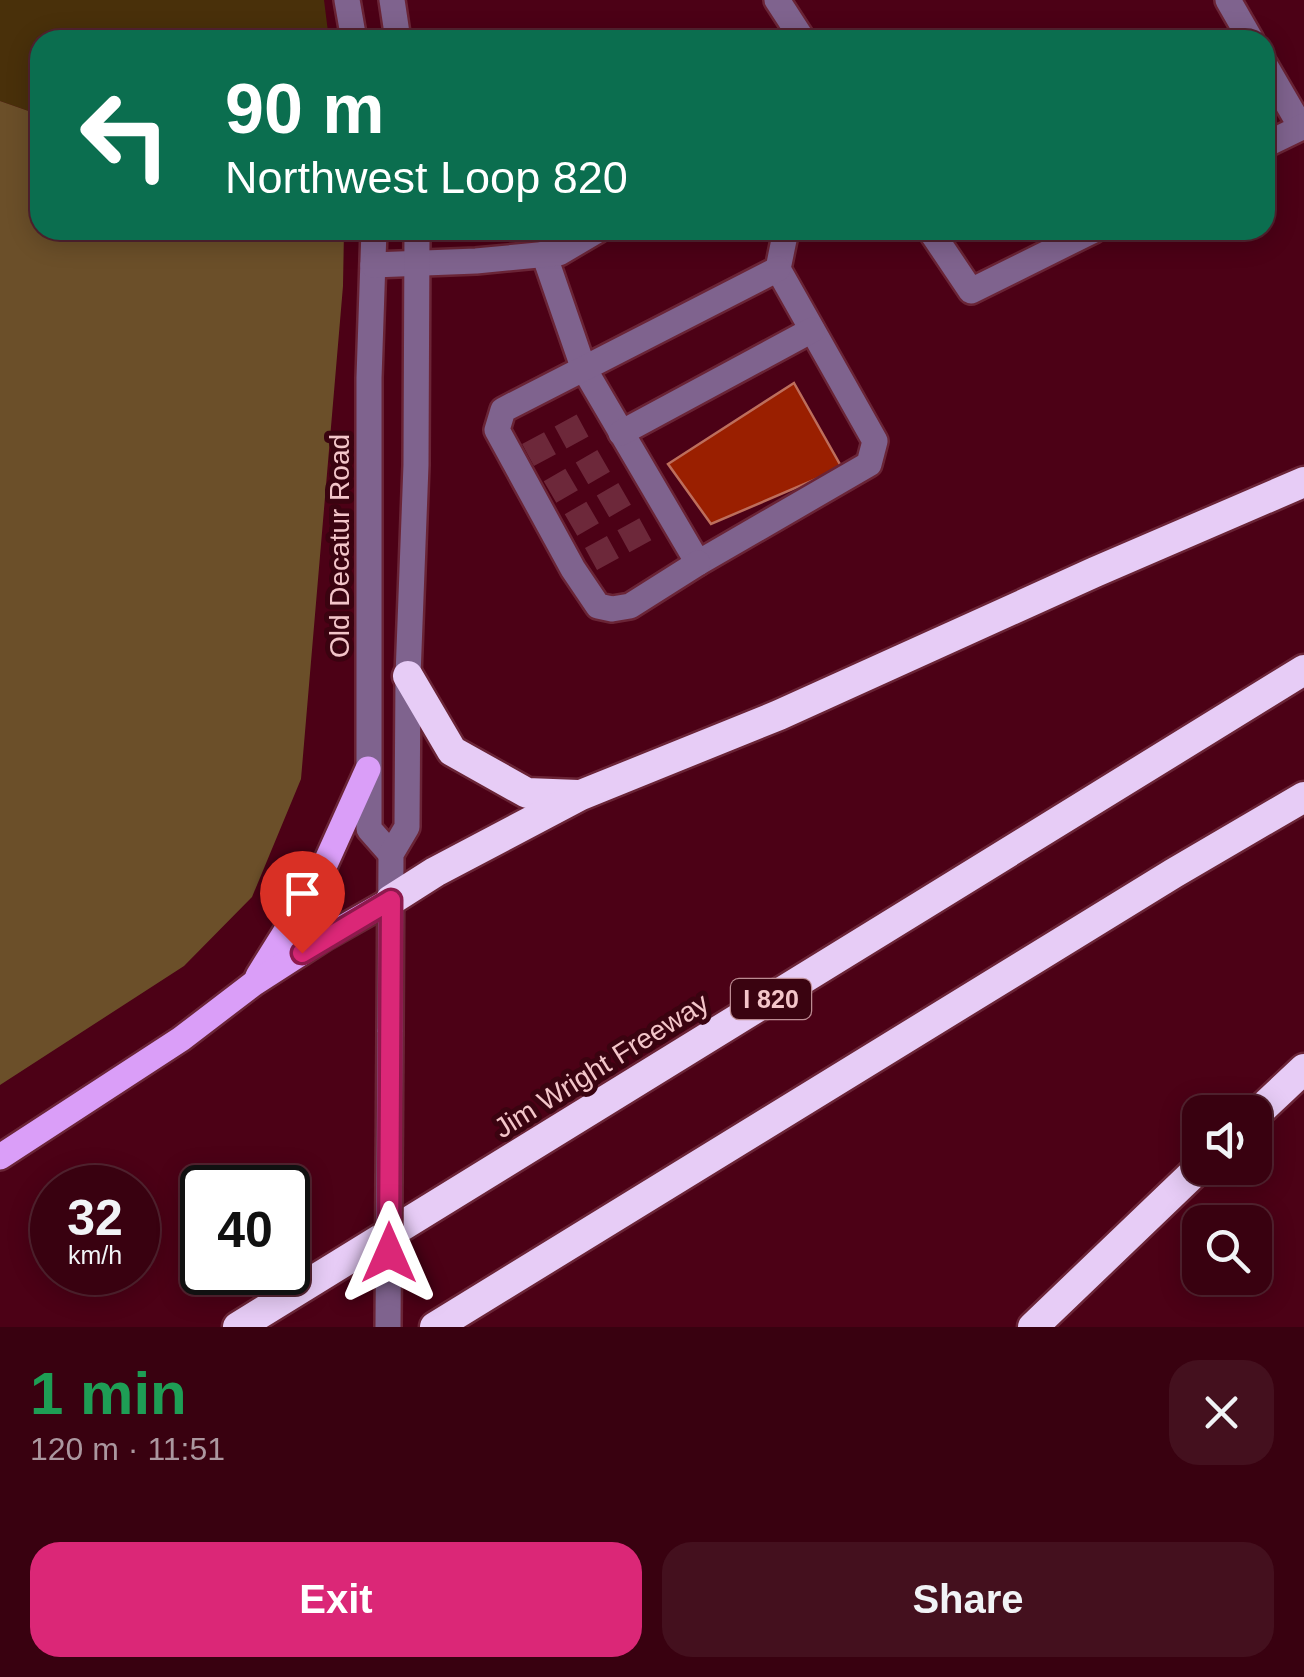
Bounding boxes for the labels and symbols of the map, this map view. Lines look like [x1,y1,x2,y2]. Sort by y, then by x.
street label: Old Decatur Road [324,434,355,658]
pin [260,851,345,954]
road number: I 820 [731,979,811,1019]
street label: Jim Wright Freeway [488,987,714,1144]
speed limit sign: 40 [180,1165,310,1295]
position arrow [337,1201,441,1305]

